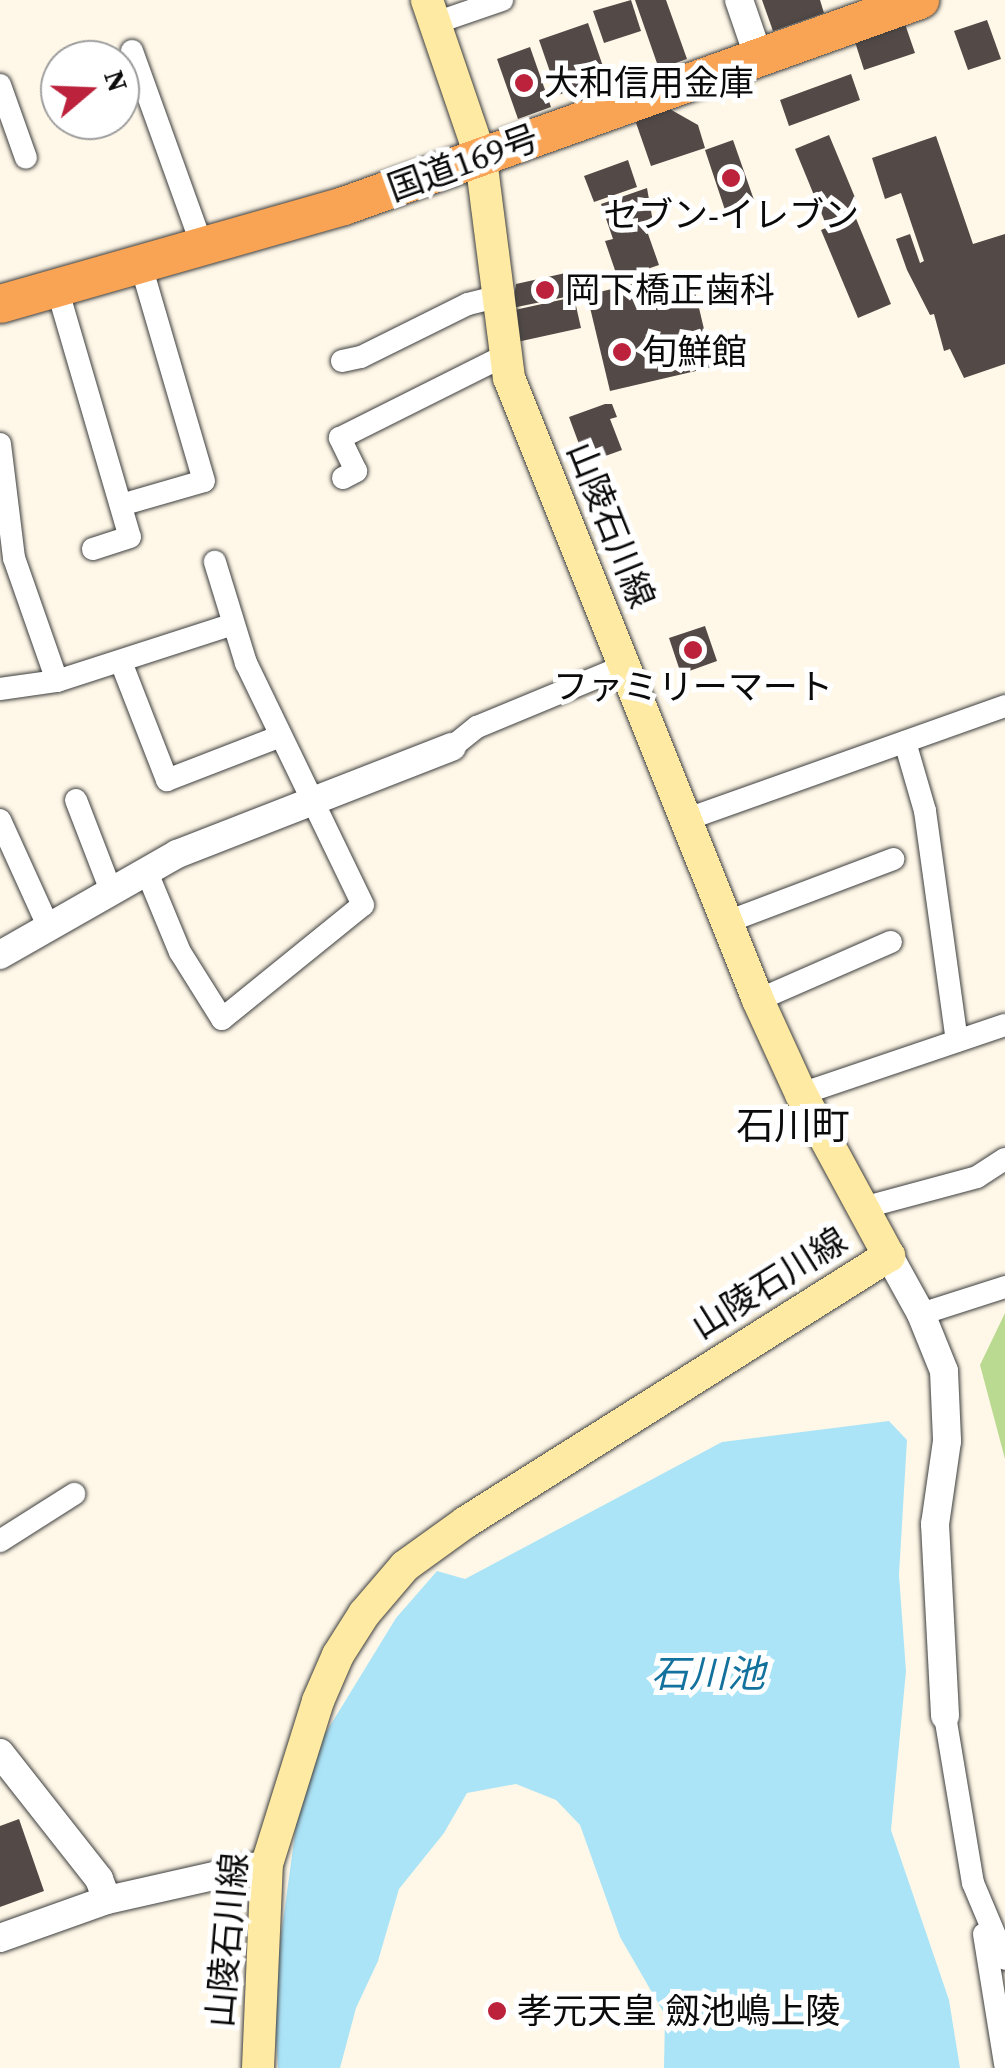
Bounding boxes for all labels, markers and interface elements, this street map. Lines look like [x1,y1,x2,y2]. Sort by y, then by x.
north arrow [40,40,140,140]
place label: 大和信用金庫 [544,62,754,104]
text: N [95,65,138,97]
marker: 大和信用金庫 [513,72,535,94]
street label: 国道169号 [382,116,544,210]
marker: セブン-イレブン [720,167,742,189]
place label: セブン-イレブン [603,194,859,236]
place label: 岡下橋正歯科 [565,269,775,311]
marker: 岡下橋正歯科 [534,279,556,301]
place label: 旬鮮館 [642,331,747,373]
marker: 旬鮮館 [611,341,633,363]
street label: 山陵石川線 [559,436,663,614]
marker: ファミリーマート [682,639,704,661]
place label: ファミリーマート [553,666,833,708]
district label: 石川町 [736,1104,850,1150]
street label: 山陵石川線 [684,1219,854,1347]
water label: 石川池 [651,1652,765,1698]
street label: 山陵石川線 [198,1851,256,2029]
place label: 孝元天皇 劔池嶋上陵 [517,1990,840,2032]
marker: 孝元天皇 劔池嶋上陵 [486,2000,508,2022]

